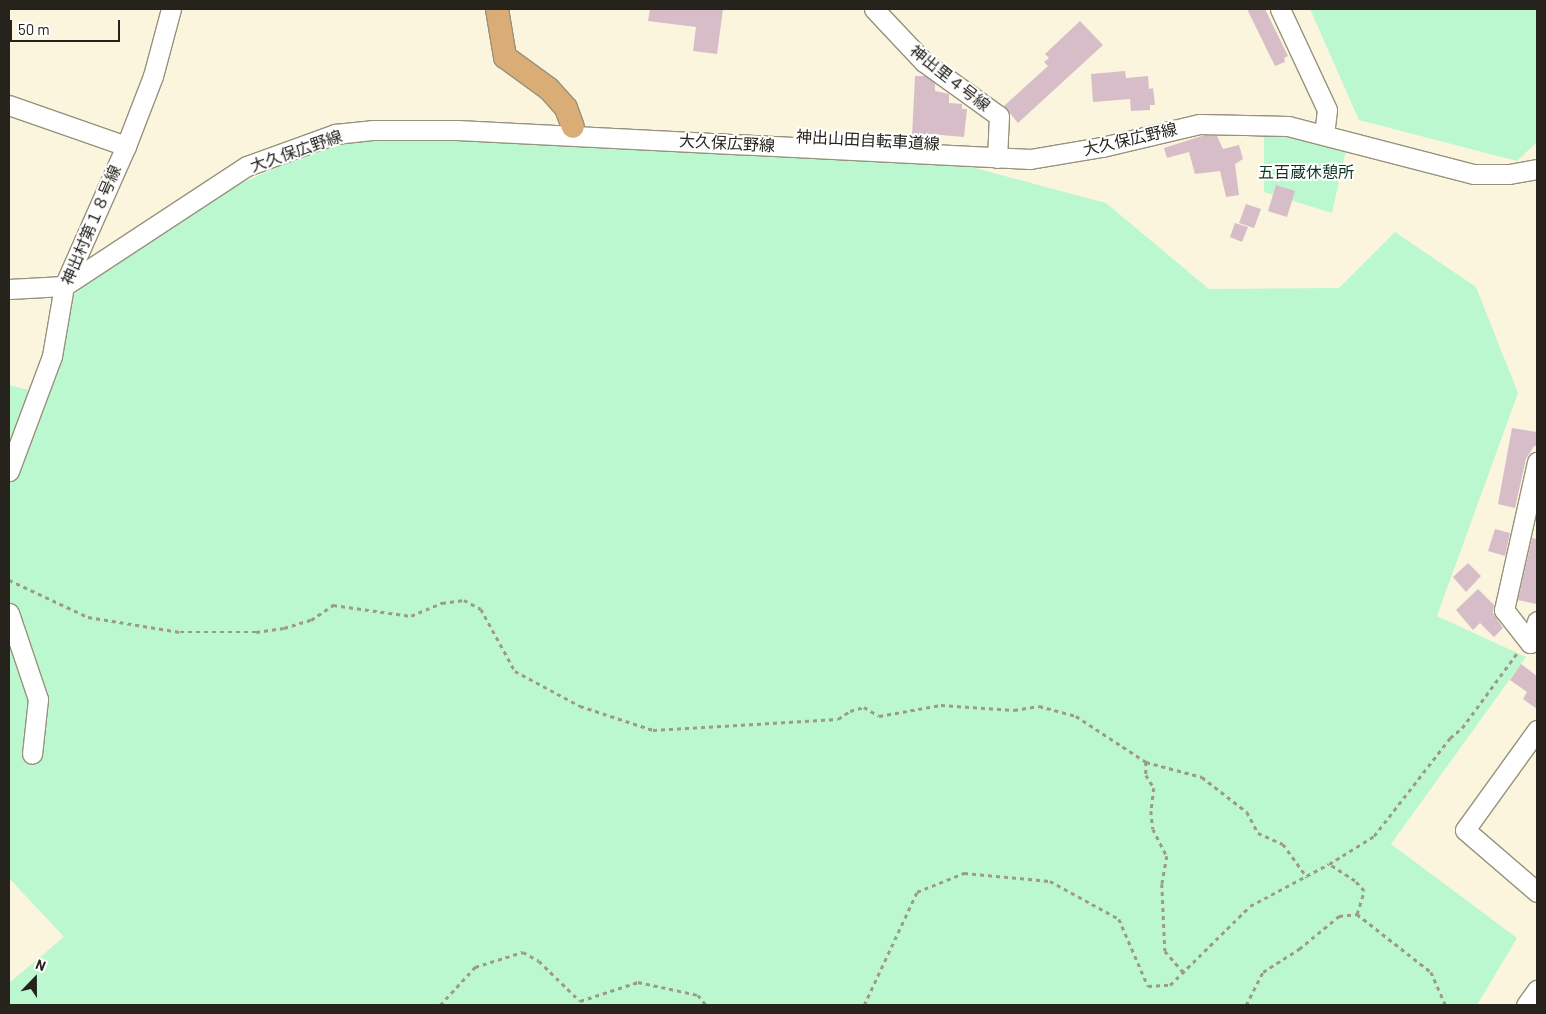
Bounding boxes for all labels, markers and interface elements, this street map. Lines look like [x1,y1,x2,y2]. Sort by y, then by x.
scale bar [12,10,122,42]
text: 50 m [18,20,50,38]
street label: 神出里４号線 [906,41,994,115]
street label: 大久保広野線 [1081,119,1179,159]
street label: 大久保広野線 [247,126,345,176]
street label: 神出山田自転車道線 [796,127,940,153]
street label: 大久保広野線 [679,131,775,155]
street label: 神出村第１８号線 [57,162,125,288]
park label: 五百蔵休憩所 [1258,162,1354,182]
north arrow [10,954,60,1004]
text: N [33,955,48,974]

